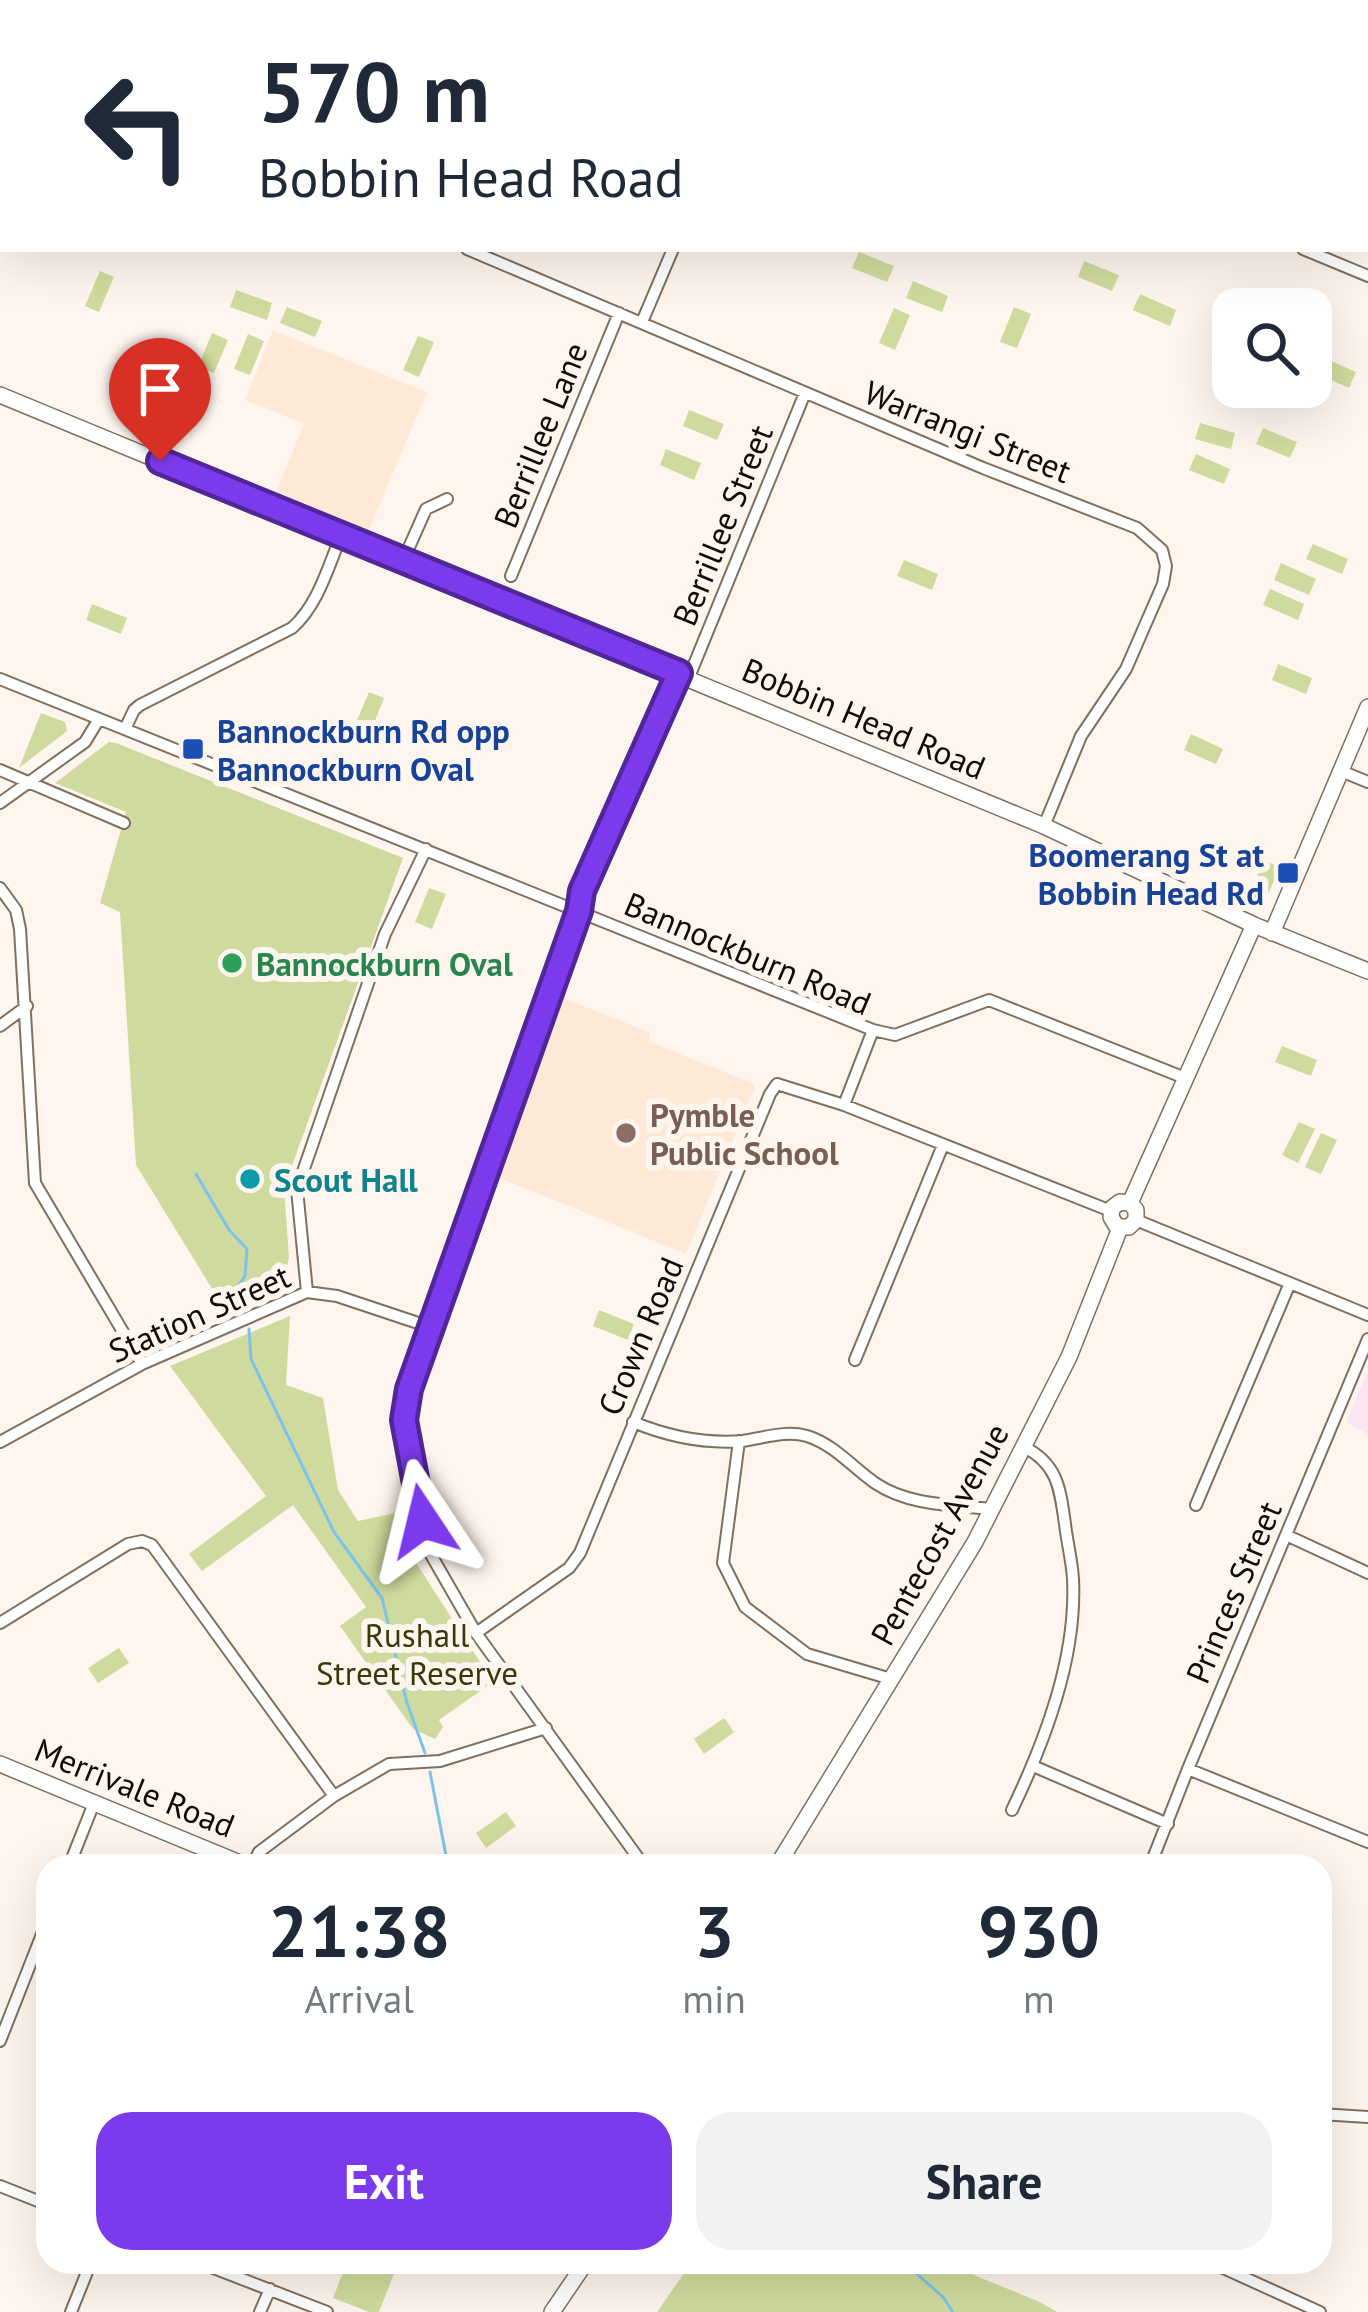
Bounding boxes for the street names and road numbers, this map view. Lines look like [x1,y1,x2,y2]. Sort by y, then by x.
street label: Berrillee Lane [483,336,597,534]
street label: Warrangi Street [858,370,1078,492]
street label: Berrillee Street [662,418,782,632]
street label: Bobbin Head Road [736,647,992,789]
street label: Bannockburn Road [618,882,878,1024]
street label: Crown Road [587,1250,693,1422]
street label: Station Street [102,1254,296,1372]
street label: Pentecost Avenue [860,1416,1018,1652]
street label: Princes Street [1175,1495,1291,1689]
street label: Merrivale Road [29,1727,241,1847]

